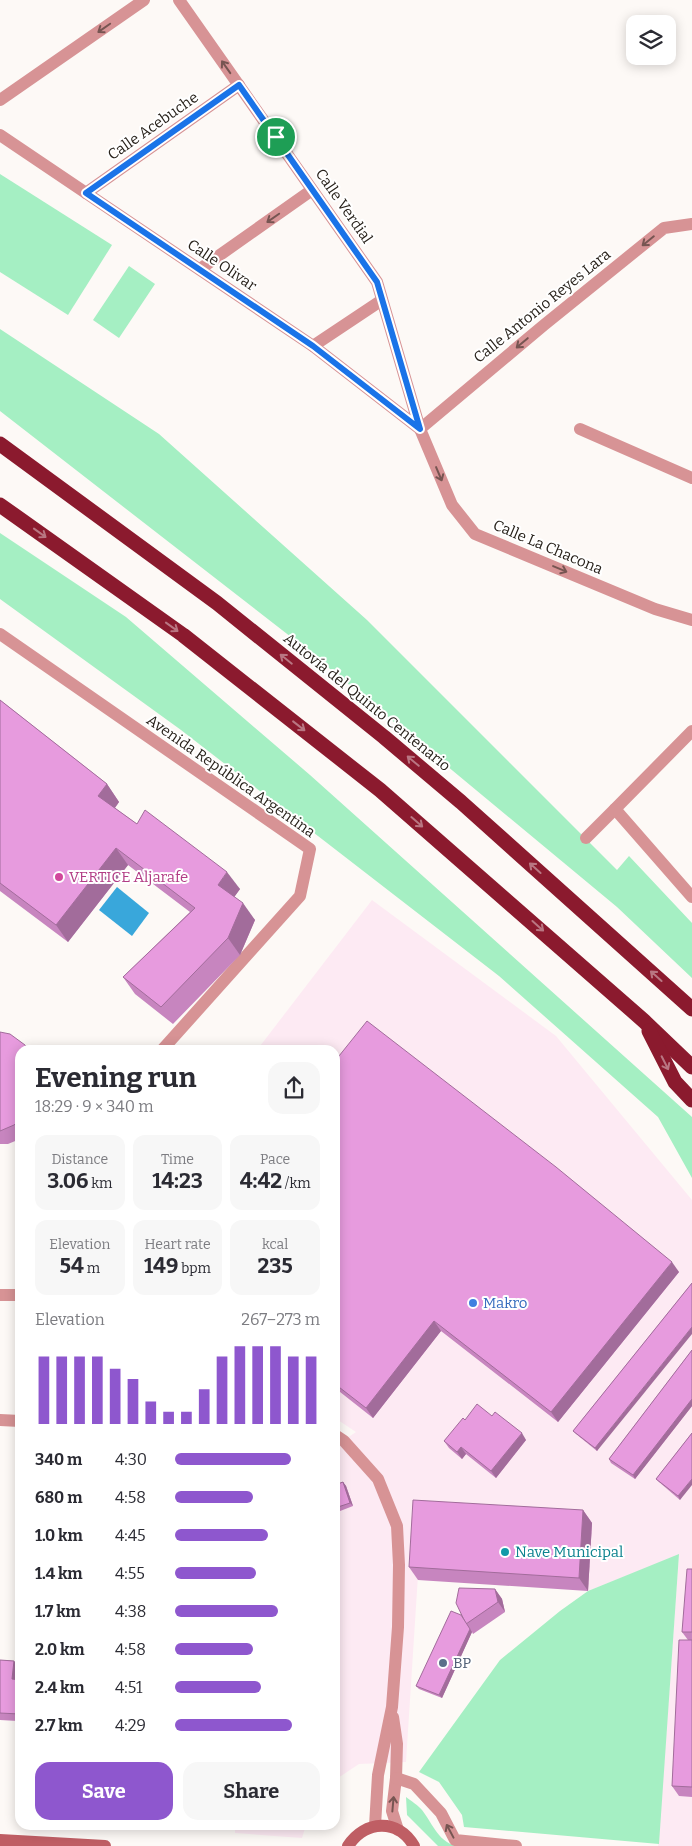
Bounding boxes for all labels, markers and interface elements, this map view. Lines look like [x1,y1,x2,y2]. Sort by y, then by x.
map controls [626,15,676,65]
button: layers [626,15,676,65]
one-way arrow [97,23,111,33]
one-way arrow [221,60,231,74]
street label: Calle Acebuche [104,88,202,164]
pin [255,116,297,158]
icon: arrive [262,123,290,151]
street label: Calle Verdial [312,165,376,247]
one-way arrow [266,213,280,223]
street label: Calle Olivar [184,235,260,295]
one-way arrow [642,235,655,246]
street label: Calle Antonio Reyes Lara [470,245,614,367]
one-way arrow [516,338,529,349]
one-way arrow [435,466,444,481]
street label: Calle La Chacona [491,516,605,578]
one-way arrow [33,528,47,538]
one-way arrow [552,565,567,575]
one-way arrow [165,622,178,633]
street label: Autovía del Quinto Centenario [280,629,454,775]
one-way arrow [280,653,293,664]
street label: Avenida República Argentina [143,711,319,841]
one-way arrow [292,720,305,731]
one-way arrow [406,756,419,767]
one-way arrow [411,816,424,827]
one-way arrow [529,862,542,874]
place label: VERTICE Aljarafe [69,868,188,886]
marker: VERTICE Aljarafe [53,871,65,883]
one-way arrow [531,921,544,932]
one-way arrow [650,970,663,982]
one-way arrow [660,1055,670,1070]
text: Evening run [35,1061,196,1094]
button: share [268,1062,320,1114]
text: 18:29 · 9 × 340 m [35,1097,153,1116]
text: Distance [51,1151,108,1168]
text: Time [161,1151,194,1168]
text: Pace [260,1151,290,1168]
text: 3.06 [47,1168,88,1194]
text: 14:23 [152,1168,203,1194]
text: 4:42 [240,1168,282,1194]
text: km [88,1175,112,1192]
text: /km [282,1175,311,1192]
text: Elevation [49,1236,110,1253]
text: Heart rate [144,1236,211,1253]
text: kcal [262,1236,288,1253]
text: 54 [60,1253,84,1279]
text: 149 [144,1253,178,1279]
text: 235 [257,1253,293,1279]
text: m [84,1260,100,1277]
text: bpm [178,1260,211,1277]
place label: Makro [483,1294,527,1312]
marker: Makro [467,1297,479,1309]
text: Elevation [35,1310,105,1329]
text: 267–273 m [241,1310,320,1329]
text: 340 m [35,1450,82,1469]
text: 4:30 [115,1450,147,1469]
text: 680 m [35,1488,82,1507]
text: 4:58 [115,1488,146,1507]
text: 1.0 km [35,1526,83,1545]
text: 4:45 [115,1526,146,1545]
place label: Nave Municipal [515,1543,623,1561]
marker: Nave Municipal [499,1546,511,1558]
text: 1.4 km [35,1564,83,1583]
text: 4:55 [115,1564,145,1583]
text: 1.7 km [35,1602,81,1621]
text: 4:38 [115,1602,146,1621]
text: 2.0 km [35,1640,85,1659]
text: 4:58 [115,1640,146,1659]
place label: BP [453,1654,471,1672]
marker: BP [437,1657,449,1669]
text: 2.4 km [35,1678,85,1697]
text: 4:51 [115,1678,143,1697]
text: 2.7 km [35,1716,83,1735]
text: 4:29 [115,1716,146,1735]
button: Save [35,1762,173,1820]
button: Share [183,1762,320,1820]
one-way arrow [388,1797,398,1813]
one-way arrow [445,1823,455,1838]

